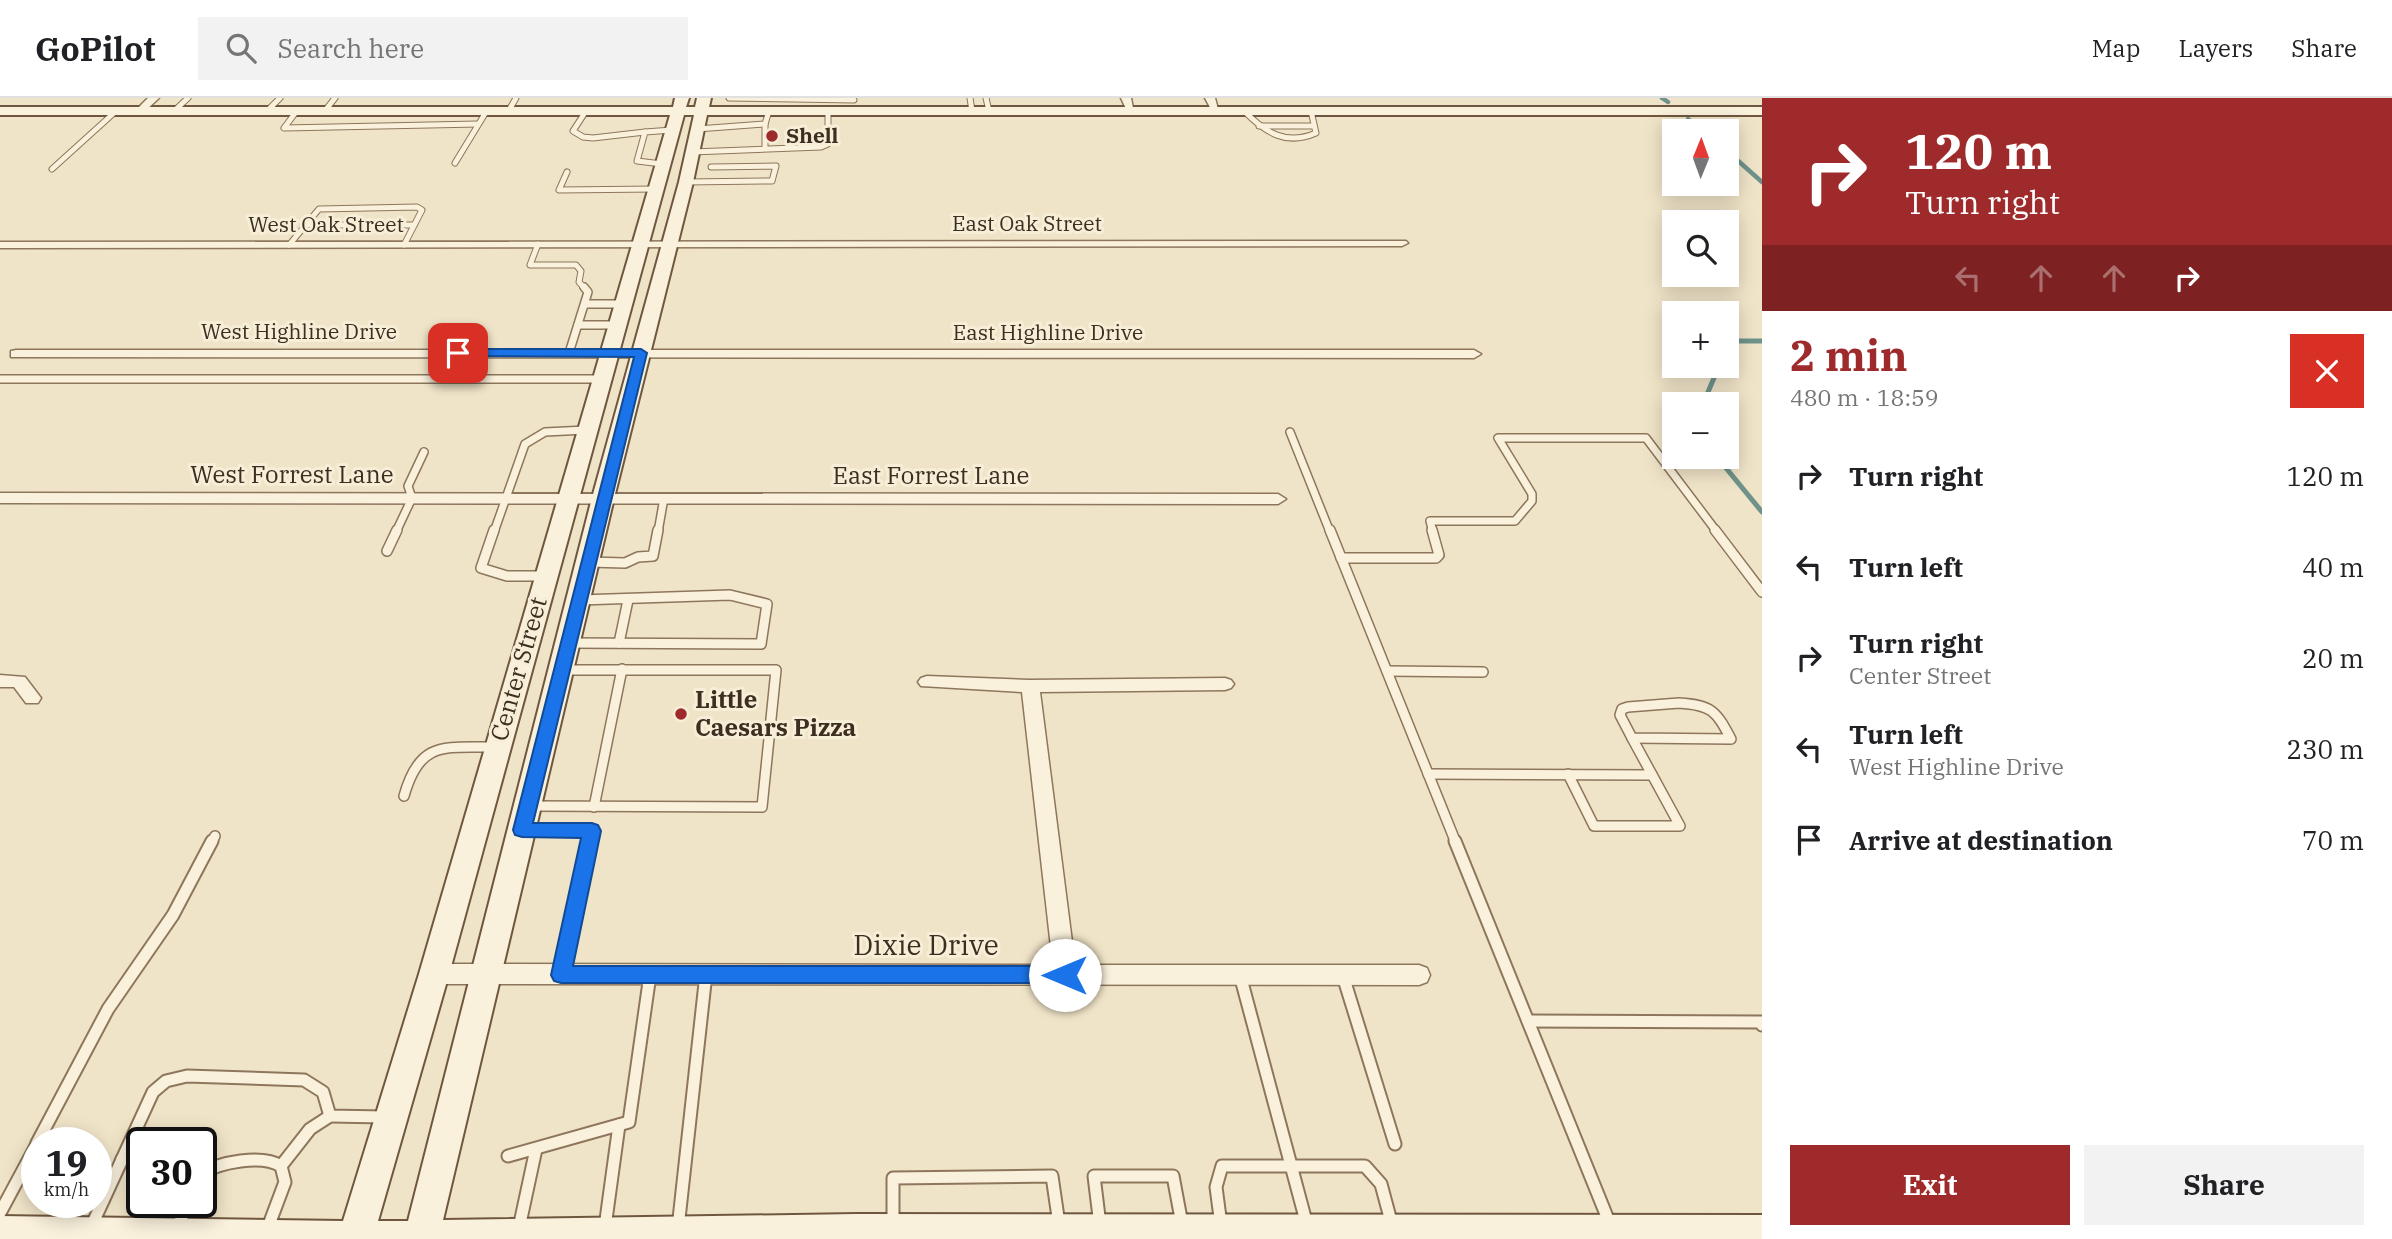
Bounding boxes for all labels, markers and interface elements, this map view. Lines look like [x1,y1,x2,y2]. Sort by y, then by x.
search box [198,17,688,80]
text: GoPilot [35,27,156,70]
icon: search [222,29,260,67]
text: Search here [278,31,424,65]
text: Map [2092,32,2140,64]
text: Layers [2178,32,2253,64]
text: Share [2291,32,2357,64]
north arrow [1662,119,1740,196]
map controls [1662,119,1739,469]
text: 120 m [1905,119,2052,182]
place label: Shell [786,121,839,149]
icon: right [1790,126,1881,217]
marker: Shell [764,128,780,144]
text: Turn right [1905,181,2060,223]
street label: East Oak Street [952,209,1102,237]
street label: West Oak Street [248,210,404,238]
button: search [1662,210,1739,287]
icon: left [1949,259,1987,297]
icon: ahead [2022,259,2060,297]
icon: ahead [2095,259,2133,297]
icon: right [2168,259,2206,297]
button: + [1662,301,1739,378]
street label: West Highline Drive [201,317,397,345]
street label: East Highline Drive [953,318,1143,346]
pin [428,323,488,383]
text: 2 min [1790,328,1908,383]
icon: arrive [439,334,477,372]
button: close [2290,334,2364,408]
text: 480 m · 18:59 [1790,382,1939,412]
button: − [1662,392,1739,469]
icon: right [1790,457,1828,495]
street label: West Forrest Lane [190,458,394,490]
street label: East Forrest Lane [833,459,1029,491]
text: Turn right [1849,459,1983,493]
text: 120 m [2286,459,2364,493]
icon: left [1790,548,1828,586]
text: Turn left [1849,550,1963,584]
text: 40 m [2302,550,2364,584]
street label: Center Street [482,593,554,745]
text: Turn right [1849,626,1983,660]
icon: right [1790,639,1828,677]
text: 20 m [2302,641,2364,675]
text: Center Street [1849,660,1991,690]
place label: Little Caesars Pizza [695,683,857,743]
marker: Little Caesars Pizza [673,706,689,722]
text: Turn left [1849,717,1963,751]
icon: left [1790,730,1828,768]
text: 230 m [2286,732,2364,766]
text: West Highline Drive [1849,751,2064,781]
icon: arrive [1790,821,1828,859]
text: Arrive at destination [1849,823,2113,857]
text: 70 m [2302,823,2364,857]
street label: Dixie Drive [853,926,999,963]
position arrow [1028,938,1102,1012]
speed limit sign: 30 [126,1127,217,1218]
text: 19 [45,1140,88,1186]
button: Exit [1790,1145,2070,1225]
button: Share [2084,1145,2364,1225]
text: km/h [44,1178,89,1201]

